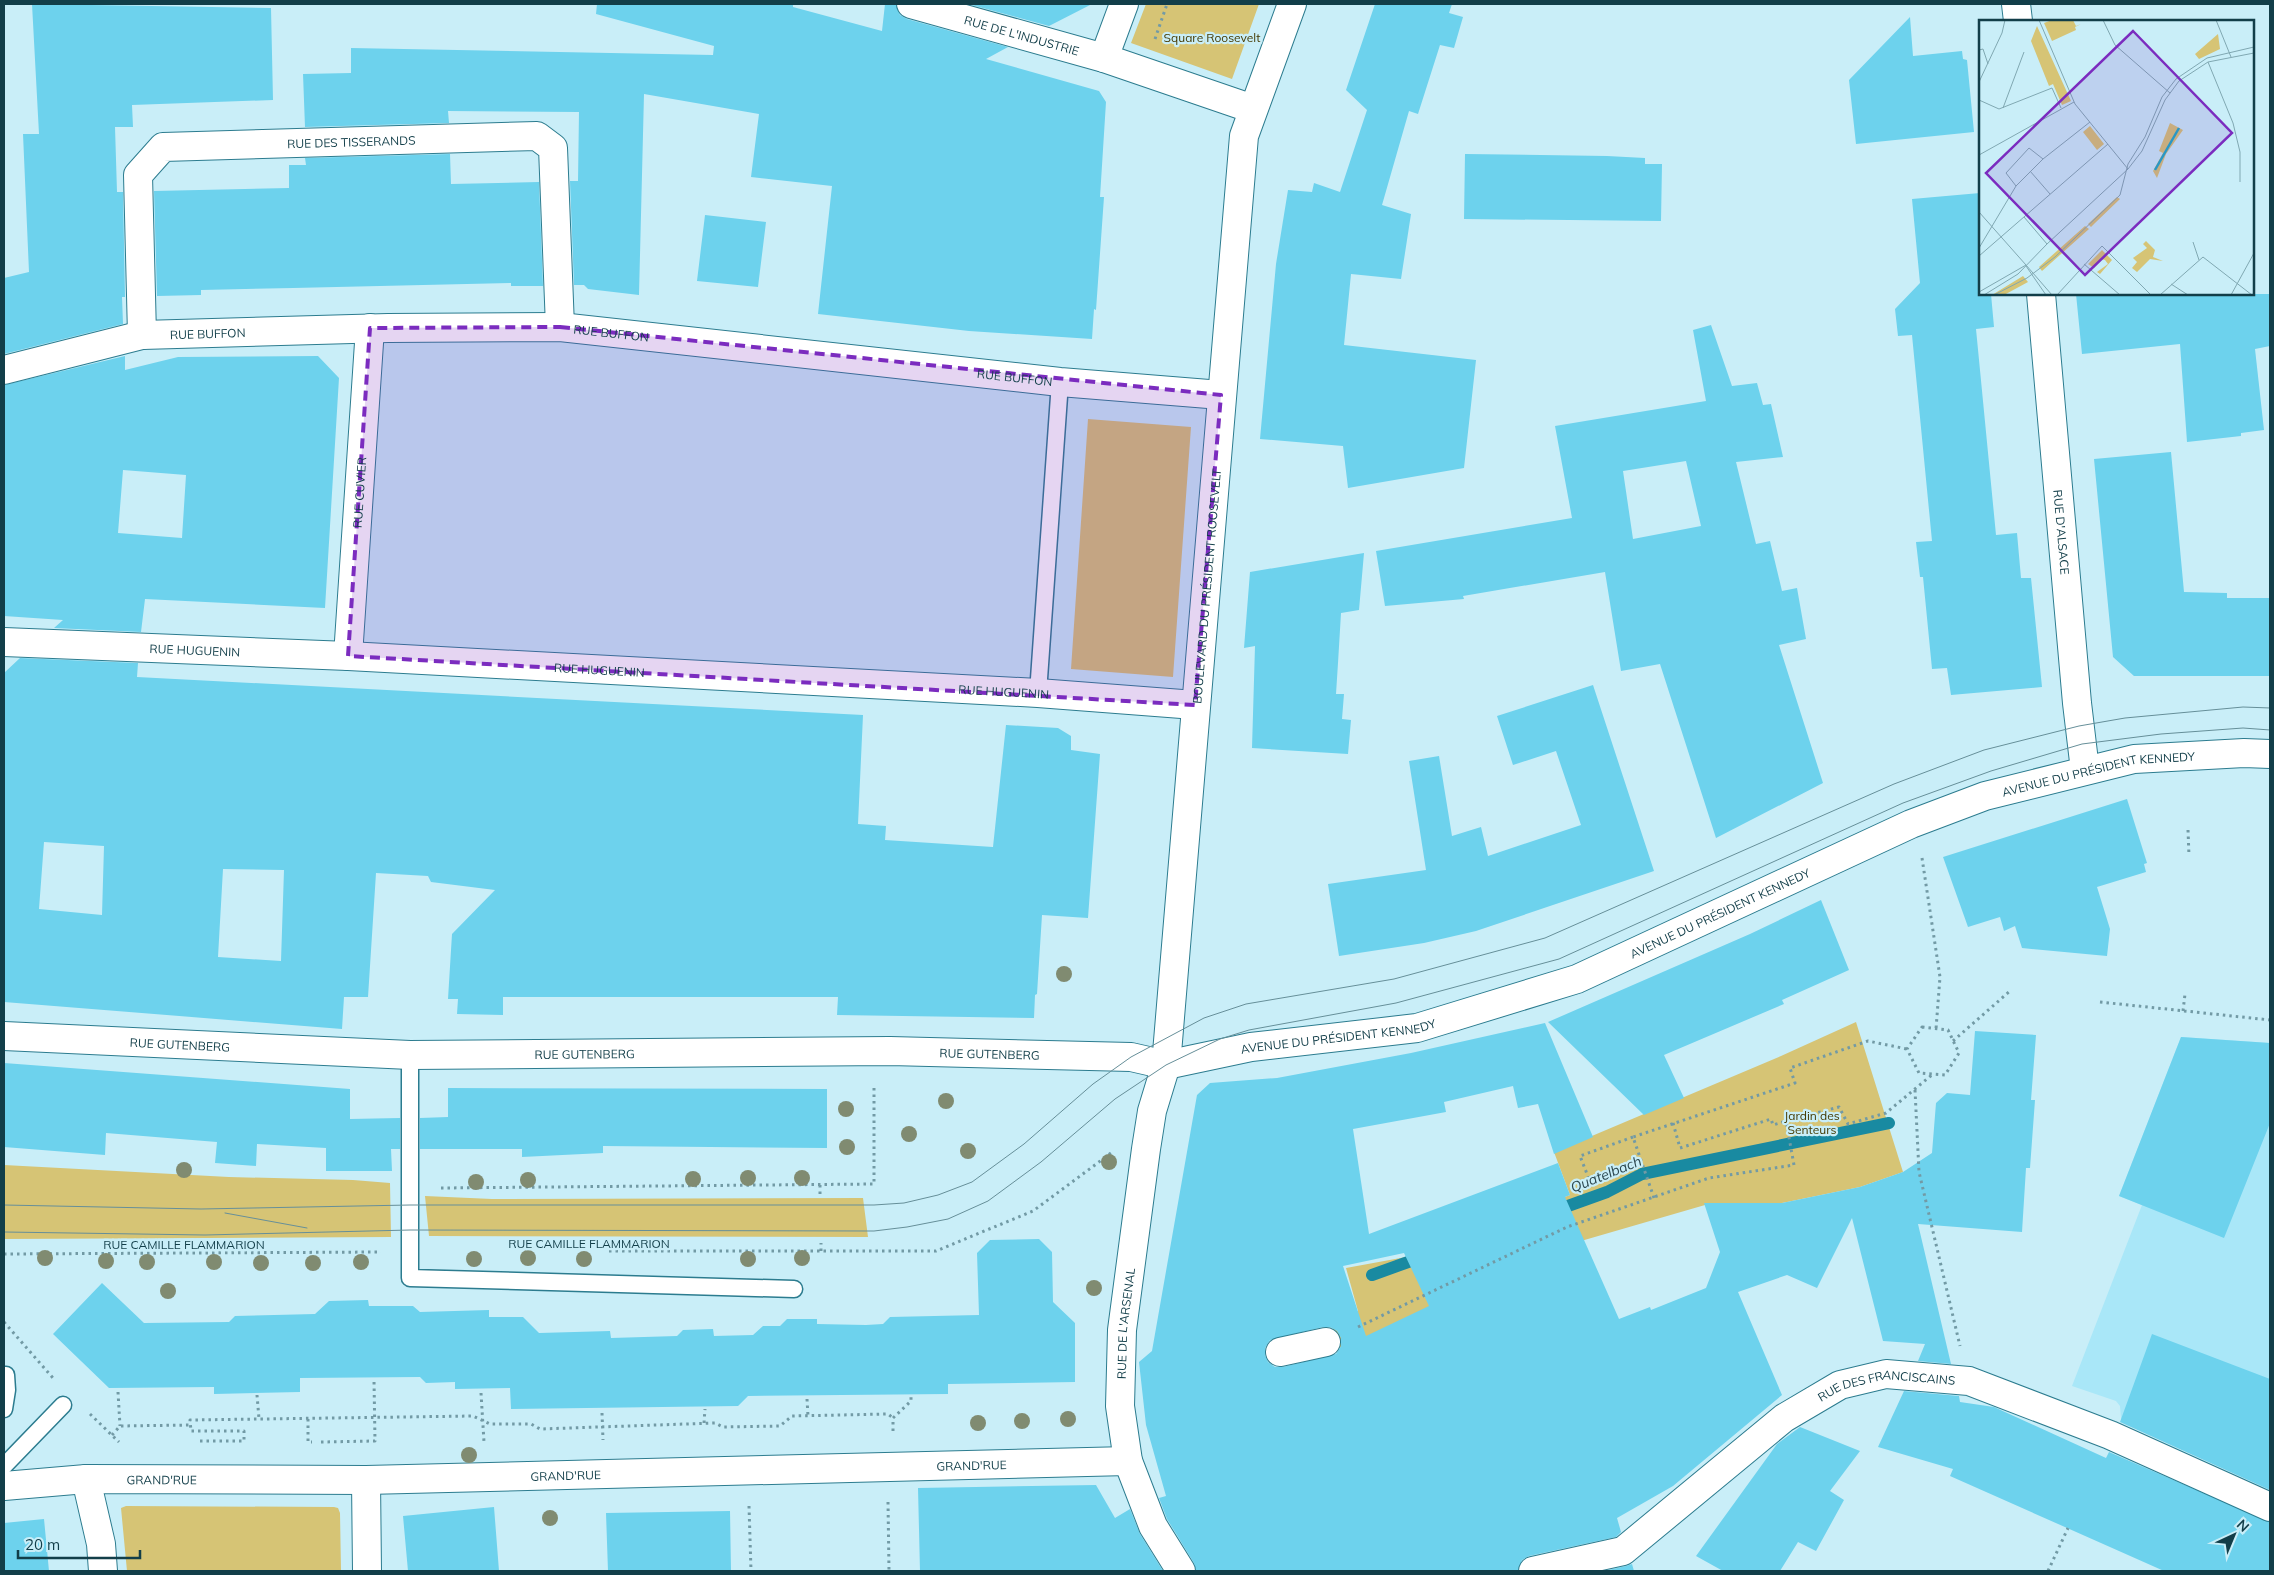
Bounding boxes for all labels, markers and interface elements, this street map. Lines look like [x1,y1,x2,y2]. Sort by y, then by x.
street label: RUE DE L'INDUSTRIE [963,12,1081,58]
inset map [1979,20,2254,295]
park label: Square Roosevelt [1164,30,1260,45]
street label: RUE DES TISSERANDS [287,132,416,151]
street label: RUE BUFFON [573,321,650,344]
street label: RUE BUFFON [170,325,246,342]
street label: RUE BUFFON [976,365,1053,389]
street label: RUE CUVIER [349,456,369,528]
street label: BOULEVARD DU PRÉSIDENT ROOSEVELT [1189,467,1224,704]
street label: RUE D'ALSACE [2051,489,2073,575]
street label: RUE HUGUENIN [149,640,241,659]
street label: RUE HUGUENIN [554,660,645,679]
street label: RUE HUGUENIN [958,681,1050,701]
street label: AVENUE DU PRÉSIDENT KENNEDY [2000,748,2196,799]
street label: AVENUE DU PRÉSIDENT KENNEDY [1627,864,1813,961]
street label: AVENUE DU PRÉSIDENT KENNEDY [1239,1015,1438,1057]
street label: RUE GUTENBERG [129,1034,230,1054]
street label: RUE GUTENBERG [939,1045,1040,1062]
street label: RUE GUTENBERG [534,1046,635,1061]
park label: Jardin des Senteurs [1784,1108,1840,1137]
water label: Quatelbach [1568,1152,1644,1196]
street label: RUE CAMILLE FLAMMARION [508,1236,670,1251]
street label: RUE CAMILLE FLAMMARION [103,1237,265,1252]
street label: RUE DE L'ARSENAL [1113,1267,1138,1379]
street label: RUE DES FRANCISCAINS [1815,1366,1956,1404]
street label: GRAND'RUE [936,1457,1007,1473]
street label: GRAND'RUE [530,1467,601,1483]
street label: GRAND'RUE [126,1472,197,1487]
north arrow [2209,1510,2259,1560]
text: N [2233,1516,2253,1536]
scale bar [18,1528,140,1560]
text: 20 m [25,1535,60,1554]

